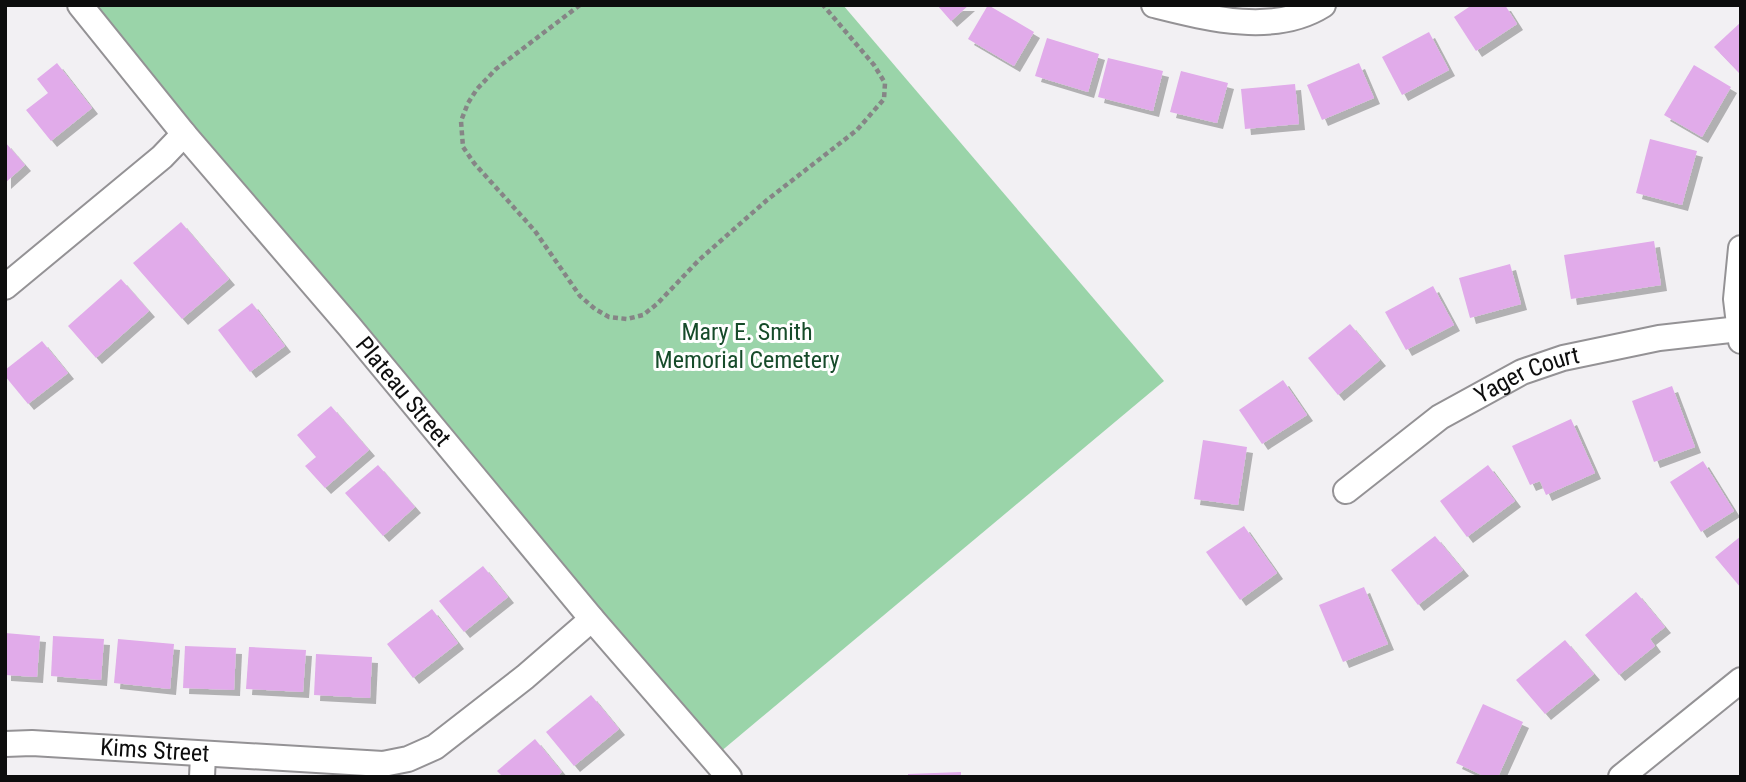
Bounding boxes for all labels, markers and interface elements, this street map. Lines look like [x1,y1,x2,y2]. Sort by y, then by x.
park label: Mary E. Smith Memorial Cemetery [655,318,839,374]
street label: Plateau Street [350,331,457,452]
street label: Yager Court [1470,341,1582,409]
street label: Kims Street [99,733,210,768]

